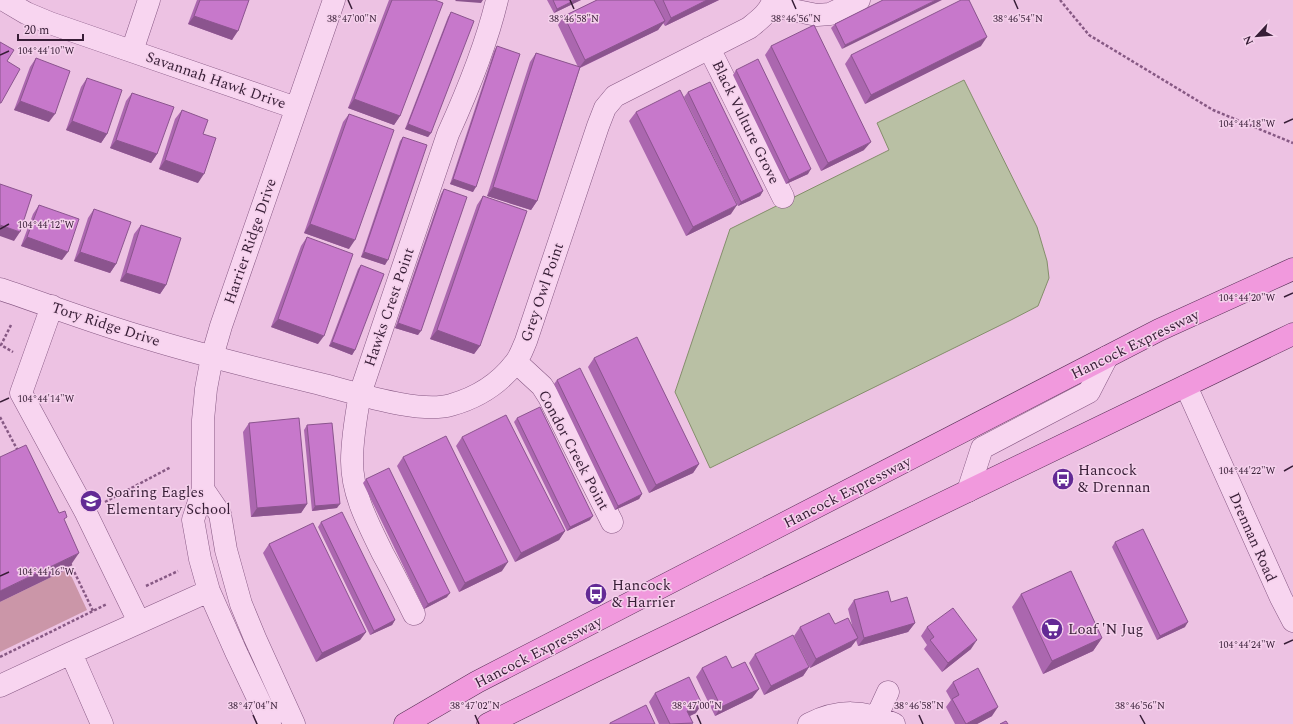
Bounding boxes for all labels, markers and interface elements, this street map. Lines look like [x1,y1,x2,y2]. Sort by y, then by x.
text: 38°47'00"N [327,11,377,27]
text: 38°46'58"N [549,11,599,27]
text: 38°46'56"N [771,11,821,27]
text: 38°46'54"N [993,11,1043,27]
scale bar [18,16,83,42]
north arrow [1237,16,1277,56]
text: 20 m [24,21,49,40]
text: N [1239,32,1258,48]
text: 104°44'10"W [18,43,75,59]
street label: Savannah Hawk Drive [143,46,289,115]
street label: Black Vulture Grove [706,56,786,188]
text: 104°44'18"W [1219,116,1276,132]
street label: Harrier Ridge Drive [218,175,283,307]
text: 104°44'12"W [18,217,75,233]
street label: Grey Owl Point [515,239,570,345]
street label: Hawks Crest Point [358,244,421,370]
text: 104°44'20"W [1219,290,1276,306]
street label: Tory Ridge Drive [48,296,163,353]
street label: Hancock Expressway [1067,303,1204,386]
street label: Condor Creek Point [532,386,615,515]
text: 104°44'14"W [18,391,75,407]
street label: Hancock Expressway [779,450,916,535]
place label: Hancock & Drennan [1078,459,1151,499]
text: 104°44'22"W [1219,463,1276,479]
bus stop icon: Hancock & Drennan [1050,466,1076,492]
place label: Soaring Eagles Elementary School [106,481,231,521]
school or university icon: Soaring Eagles Elementary School [78,488,104,514]
street label: Drennan Road [1223,489,1283,586]
text: 104°44'16"W [18,564,75,580]
place label: Hancock & Harrier [612,574,676,614]
bus stop icon: Hancock & Harrier [583,581,609,607]
street label: Hancock Expressway [470,610,607,695]
supermarket icon: Loaf 'N Jug [1039,616,1065,642]
place label: Loaf 'N Jug [1068,618,1144,641]
text: 104°44'24"W [1219,637,1276,653]
text: 38°47'04"N [228,698,278,714]
text: 38°47'02"N [450,698,500,714]
text: 38°47'00"N [672,698,722,714]
text: 38°46'58"N [894,698,944,714]
text: 38°46'56"N [1115,698,1165,714]

